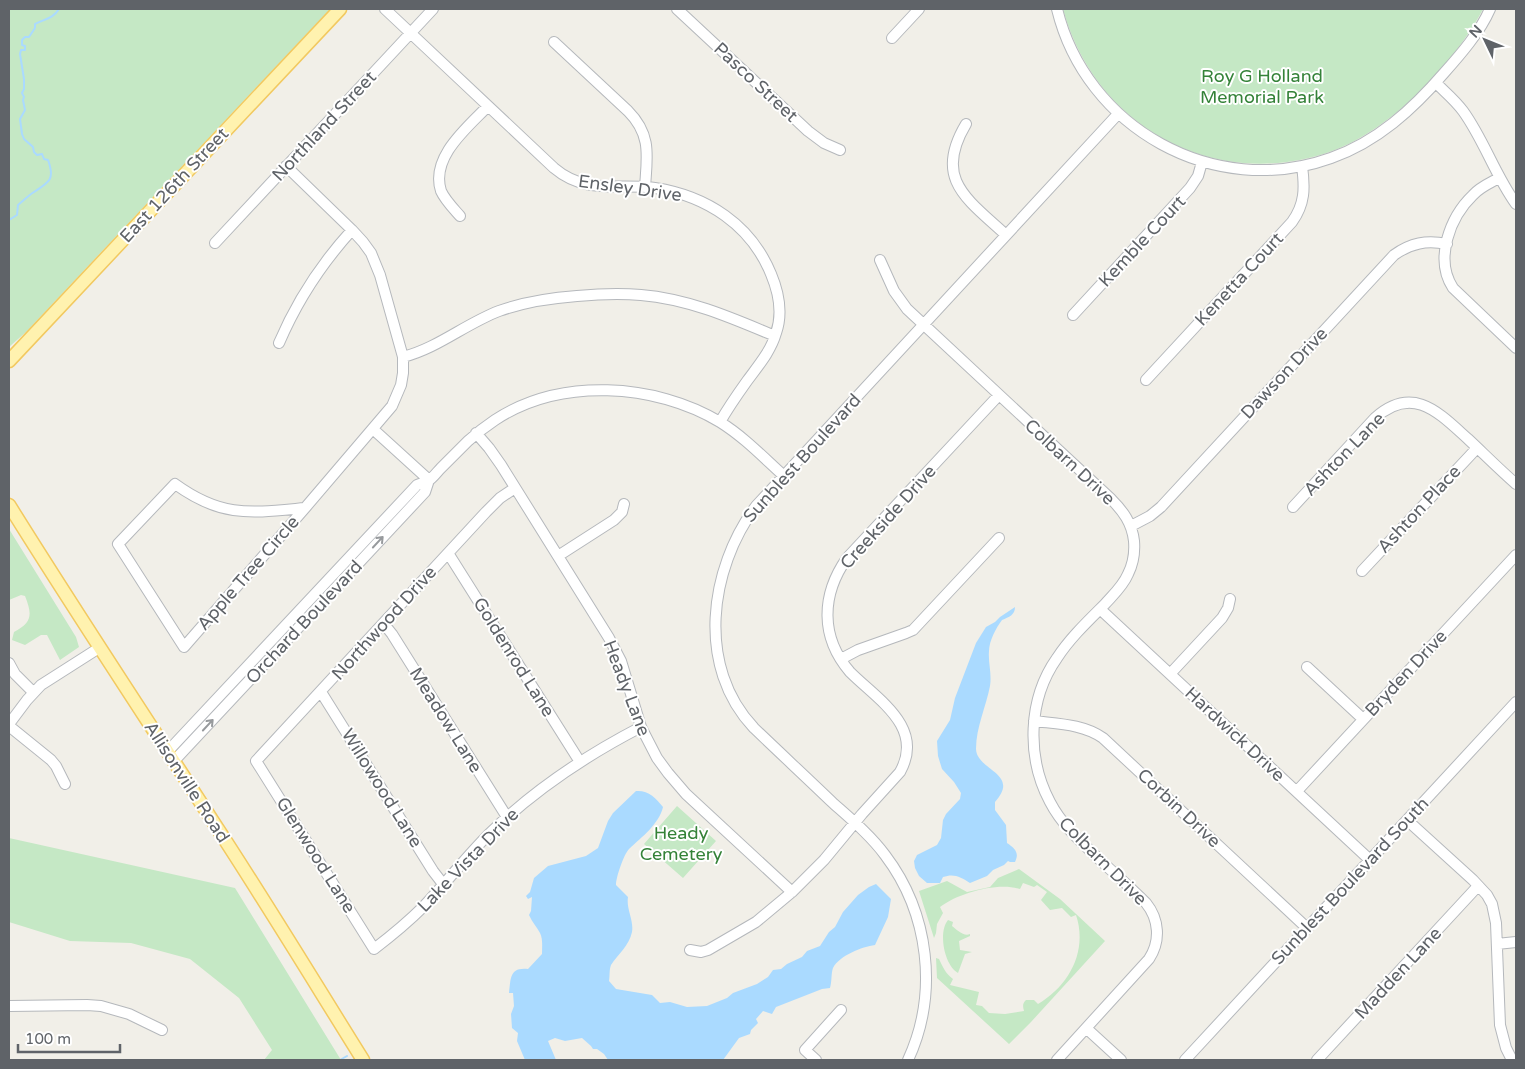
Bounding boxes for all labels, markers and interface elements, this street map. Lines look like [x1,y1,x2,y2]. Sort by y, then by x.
north arrow [1460,15,1510,65]
text: N [1466,22,1486,41]
street label: Pasco Street [709,37,803,127]
park label: Roy G Holland Memorial Park [1200,65,1324,108]
street label: Northland Street [267,66,381,186]
street label: East 126th Street [115,123,233,247]
street label: Ensley Drive [577,170,683,206]
street label: Kemble Court [1094,190,1190,291]
street label: Kenetta Court [1190,228,1288,330]
street label: Dawson Drive [1236,323,1332,423]
street label: Sunblest Boulevard [738,389,866,527]
street label: Ashton Lane [1299,408,1389,500]
street label: Colbarn Drive [1020,414,1120,510]
street label: Creekside Drive [835,460,941,574]
street label: Ashton Place [1373,460,1465,558]
street label: Apple Tree Circle [192,511,304,635]
one-way arrow [372,536,384,549]
street label: Orchard Boulevard [241,556,367,688]
street label: Northwood Drive [327,561,441,685]
street label: Goldenrod Lane [468,593,560,721]
street label: Bryden Drive [1360,625,1452,721]
street label: Heady Lane [599,637,655,739]
street label: Meadow Lane [405,663,487,777]
street label: Hardwick Drive [1180,682,1290,786]
street label: Allisonville Road [140,717,234,847]
one-way arrow [202,719,213,732]
street label: Willowood Lane [337,725,427,851]
street label: Corbin Drive [1133,764,1225,852]
street label: Glenwood Lane [271,793,361,917]
street label: Sunblest Boulevard South [1267,793,1433,969]
street label: Lake Vista Drive [413,803,523,917]
street label: Colbarn Drive [1054,812,1152,910]
park label: Heady Cemetery [640,822,723,865]
street label: Madden Lane [1350,922,1446,1024]
scale bar [18,1022,120,1054]
text: 100 m [25,1030,71,1048]

